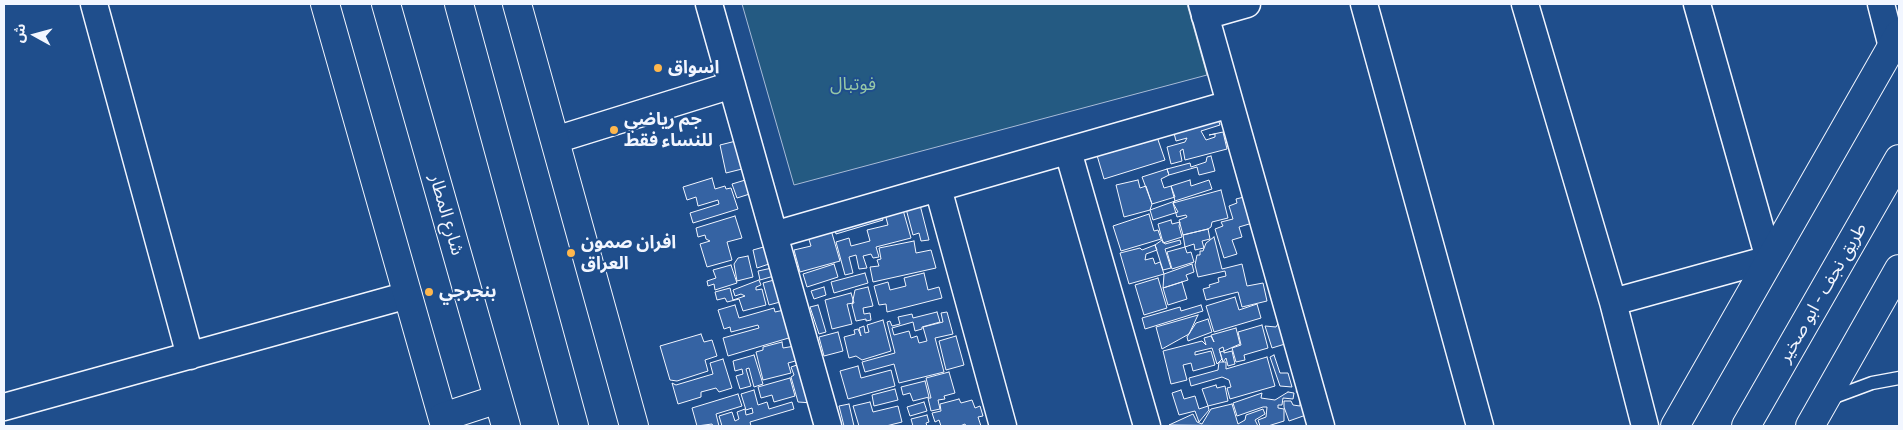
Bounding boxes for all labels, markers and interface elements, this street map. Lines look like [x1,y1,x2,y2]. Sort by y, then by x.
north arrow [10,10,60,60]
text: ش [10,23,29,44]
place label: اسواق [668,57,719,79]
marker: اسواق [652,62,664,74]
park label: فوتبال [830,74,876,96]
place label: جم رياضي للنساء فقط [624,109,713,152]
marker: جم رياضي للنساء فقط [608,124,620,136]
street label: شارع المطار [424,172,468,258]
street label: طريق نجف - ابو صخير [1774,219,1872,367]
place label: افران صمون العراق [581,232,676,274]
marker: افران صمون العراق [565,247,577,259]
place label: بنجرجي [439,281,496,303]
marker: بنجرجي [423,286,435,298]

